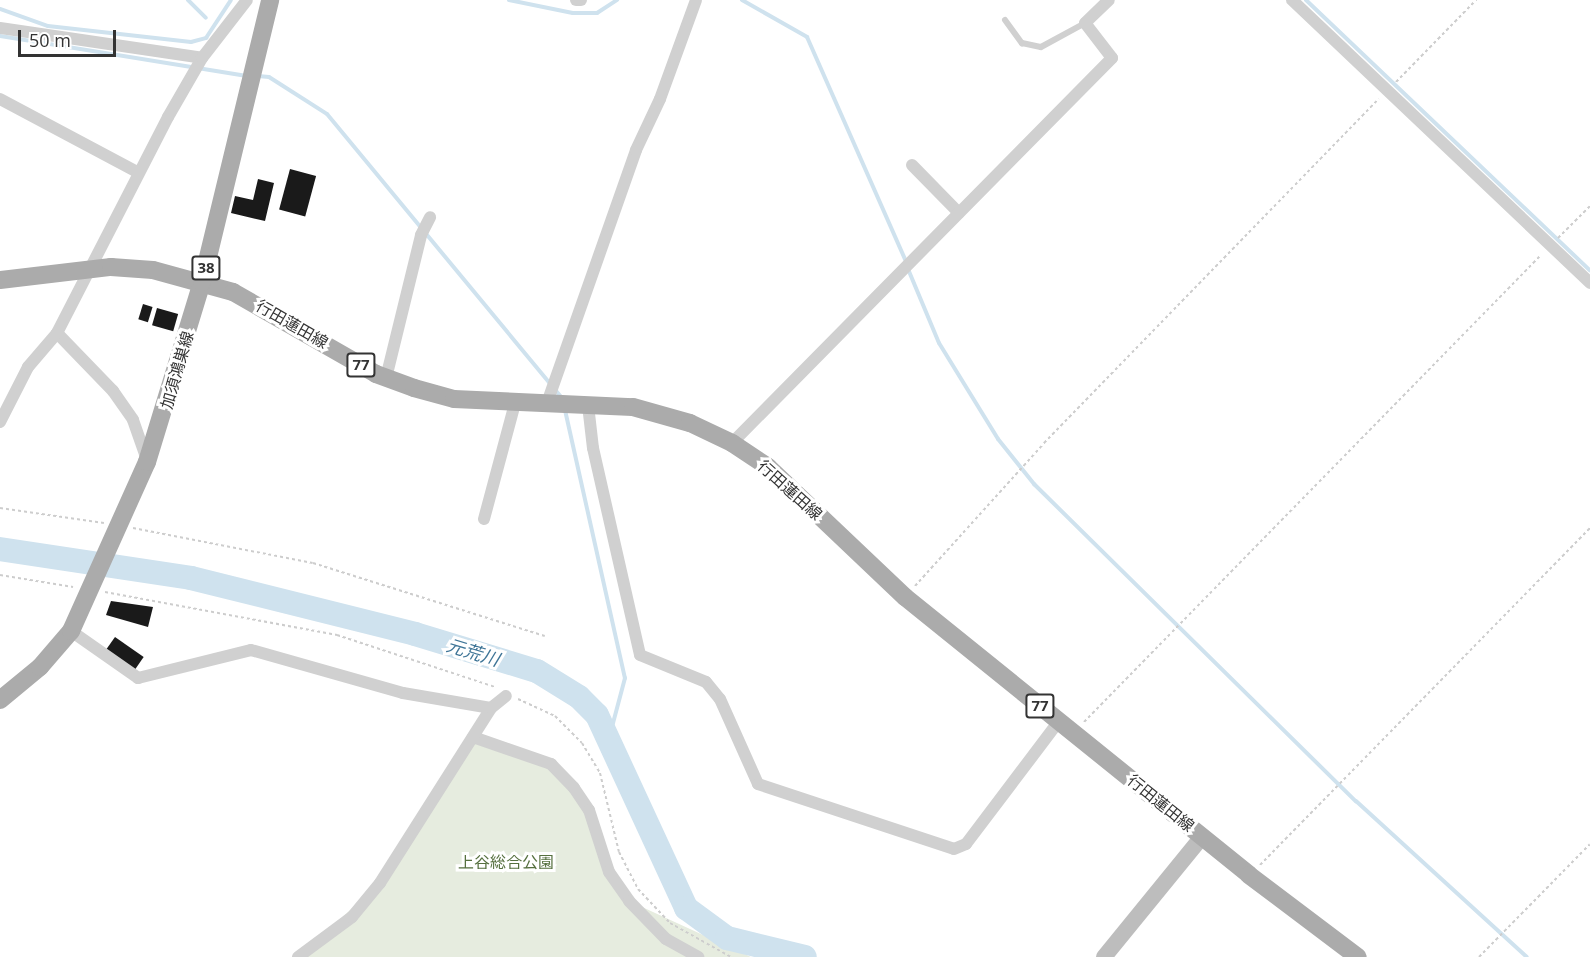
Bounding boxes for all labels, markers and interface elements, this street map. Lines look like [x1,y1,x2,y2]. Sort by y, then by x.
scale bar [21,18,118,56]
text: 50 m [29,28,71,52]
road number: 38 [191,256,221,280]
street label: 行田蓮田線 [253,296,331,352]
street label: 加須鴻巣線 [157,329,197,411]
road number: 77 [346,353,376,377]
street label: 行田蓮田線 [754,456,826,524]
water label: 元荒川 [444,634,502,670]
road number: 77 [1025,694,1055,718]
street label: 行田蓮田線 [1124,770,1198,836]
park label: 上谷総合公園 [458,852,554,872]

